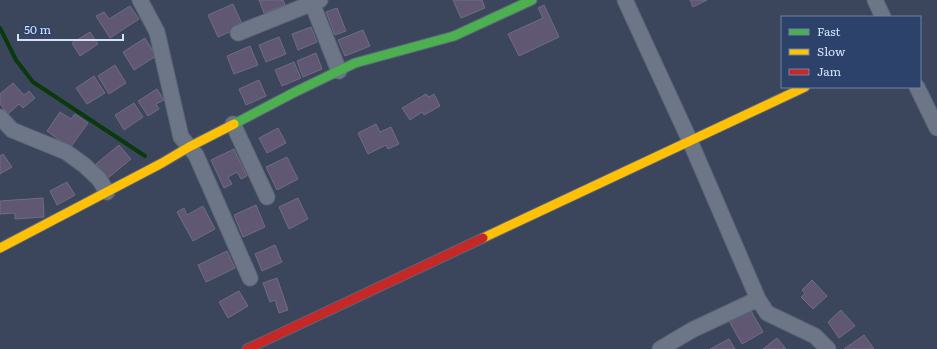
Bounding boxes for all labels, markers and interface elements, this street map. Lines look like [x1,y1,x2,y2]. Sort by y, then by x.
scale bar [18,16,123,42]
legend [781,16,921,88]
text: 50 m [24,20,51,38]
text: Fast [817,22,841,40]
text: Slow [817,42,846,60]
text: Jam [817,62,842,80]

